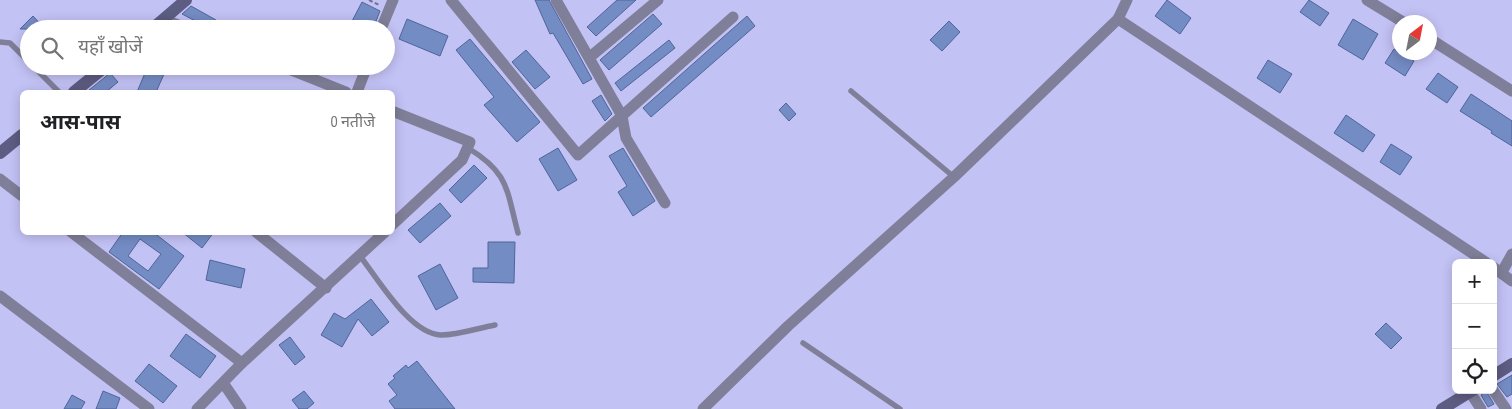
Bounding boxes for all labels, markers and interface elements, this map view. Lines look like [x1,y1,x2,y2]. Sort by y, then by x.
north arrow [1392,15,1437,60]
search box [20,20,395,75]
icon: search [38,34,66,62]
text: यहाँ खोजें [78,34,143,58]
text: आस-पास [40,108,120,135]
text: 0 नतीजे [330,111,375,131]
map controls [1452,259,1497,394]
button: + [1452,259,1497,304]
button: − [1452,304,1497,349]
button: locate [1452,349,1497,394]

